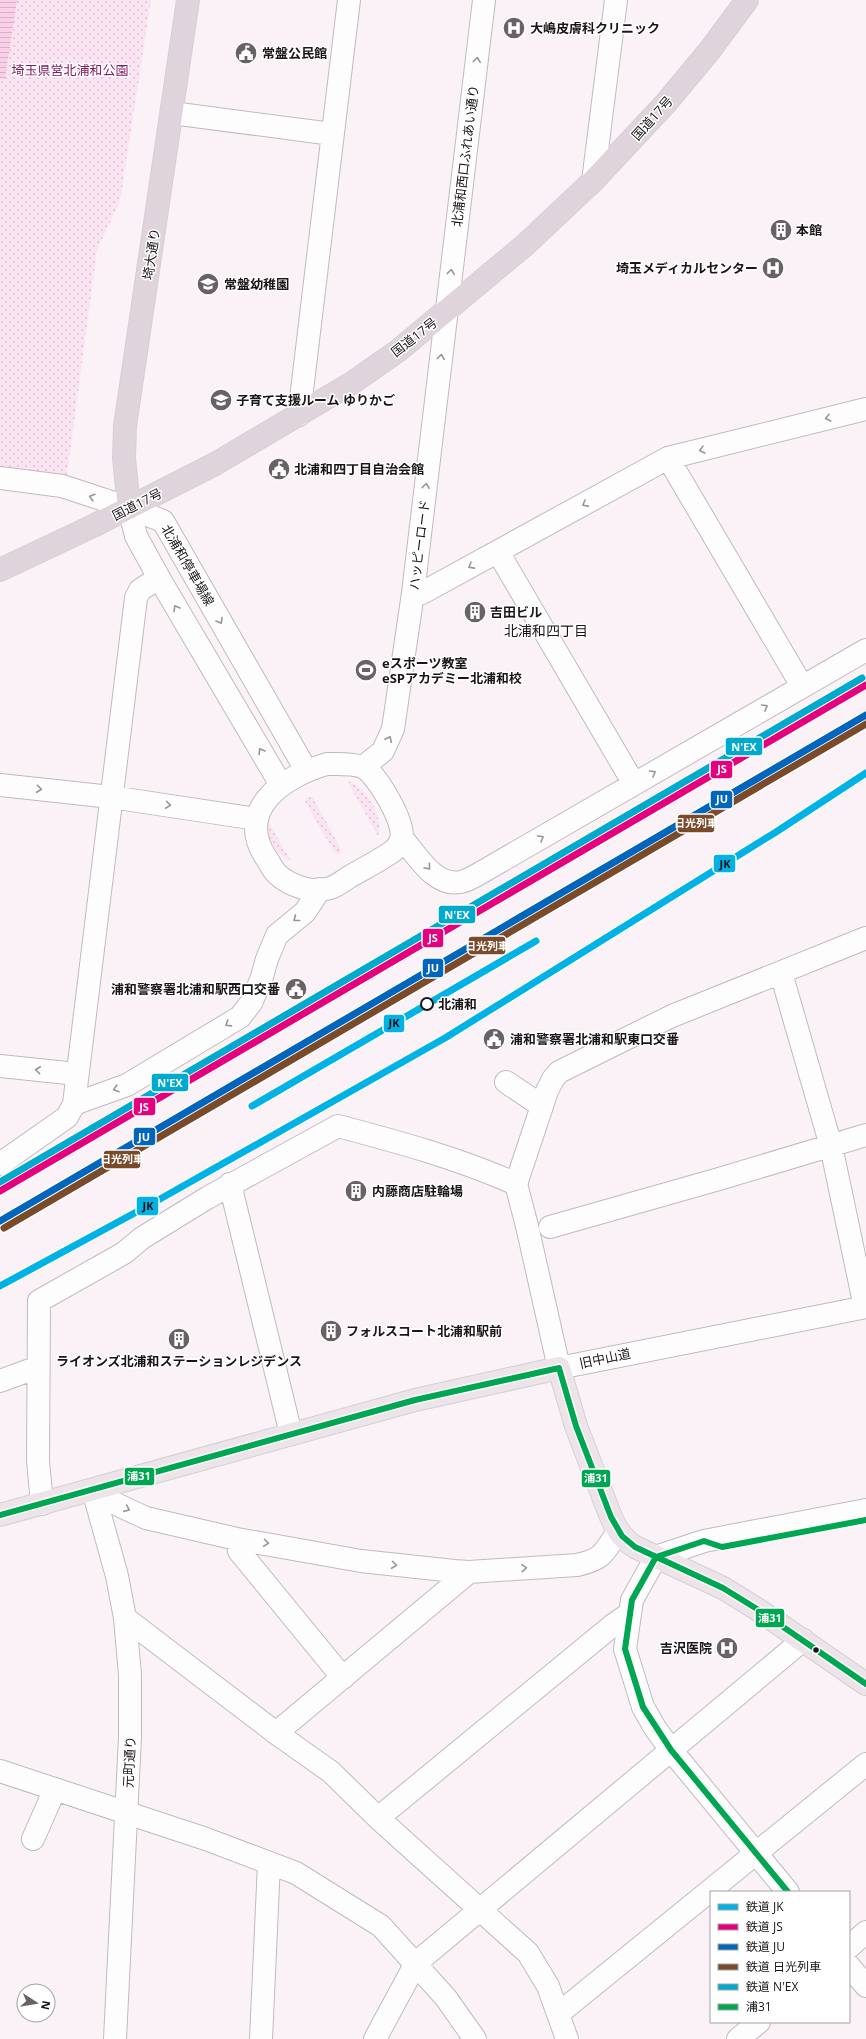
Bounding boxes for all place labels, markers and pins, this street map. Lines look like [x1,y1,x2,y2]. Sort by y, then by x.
hospital icon: 大嶋皮膚科クリニック [501,15,527,41]
place label: 大嶋皮膚科クリニック [530,19,660,37]
public building icon: 常盤公民館 [233,40,259,66]
place label: 常盤公民館 [262,44,327,62]
building icon: 本館 [768,217,794,243]
place label: 本館 [796,221,822,239]
hospital icon: 埼玉メディカルセンター [760,255,786,281]
place label: 埼玉メディカルセンター [616,259,758,277]
school or university icon: 常盤幼稚園 [195,271,221,297]
place label: 常盤幼稚園 [224,275,289,293]
school or university icon: 子育て支援ルーム ゆりかご [208,387,234,413]
place label: 子育て支援ルーム ゆりかご [236,391,395,409]
public building icon: 北浦和四丁目自治会館 [266,456,292,482]
place label: 北浦和四丁目自治会館 [294,460,424,478]
building icon: 吉田ビル [462,599,488,625]
place label: 吉田ビル [490,603,542,621]
place label: eスポーツ教室 eSPアカデミー北浦和校 [382,654,522,687]
sports icon: eスポーツ教室 eSPアカデミー北浦和校 [353,657,379,683]
public building icon: 浦和警察署北浦和駅西口交番 [283,976,309,1002]
place label: 浦和警察署北浦和駅西口交番 [111,980,280,998]
place label: 北浦和 [438,995,477,1013]
marker: 北浦和 [420,997,434,1011]
public building icon: 浦和警察署北浦和駅東口交番 [481,1026,507,1052]
place label: 浦和警察署北浦和駅東口交番 [510,1030,679,1048]
building icon: 内藤商店駐輪場 [343,1178,369,1204]
place label: 内藤商店駐輪場 [372,1182,463,1200]
building icon: フォルスコート北浦和駅前 [318,1318,344,1344]
place label: フォルスコート北浦和駅前 [346,1322,502,1340]
building icon: ライオンズ北浦和ステーションレジデンス [166,1326,192,1352]
place label: ライオンズ北浦和ステーションレジデンス [56,1352,302,1370]
hospital icon: 吉沢医院 [714,1635,740,1661]
place label: 吉沢医院 [660,1639,712,1657]
unlabelled marker [811,1645,821,1655]

